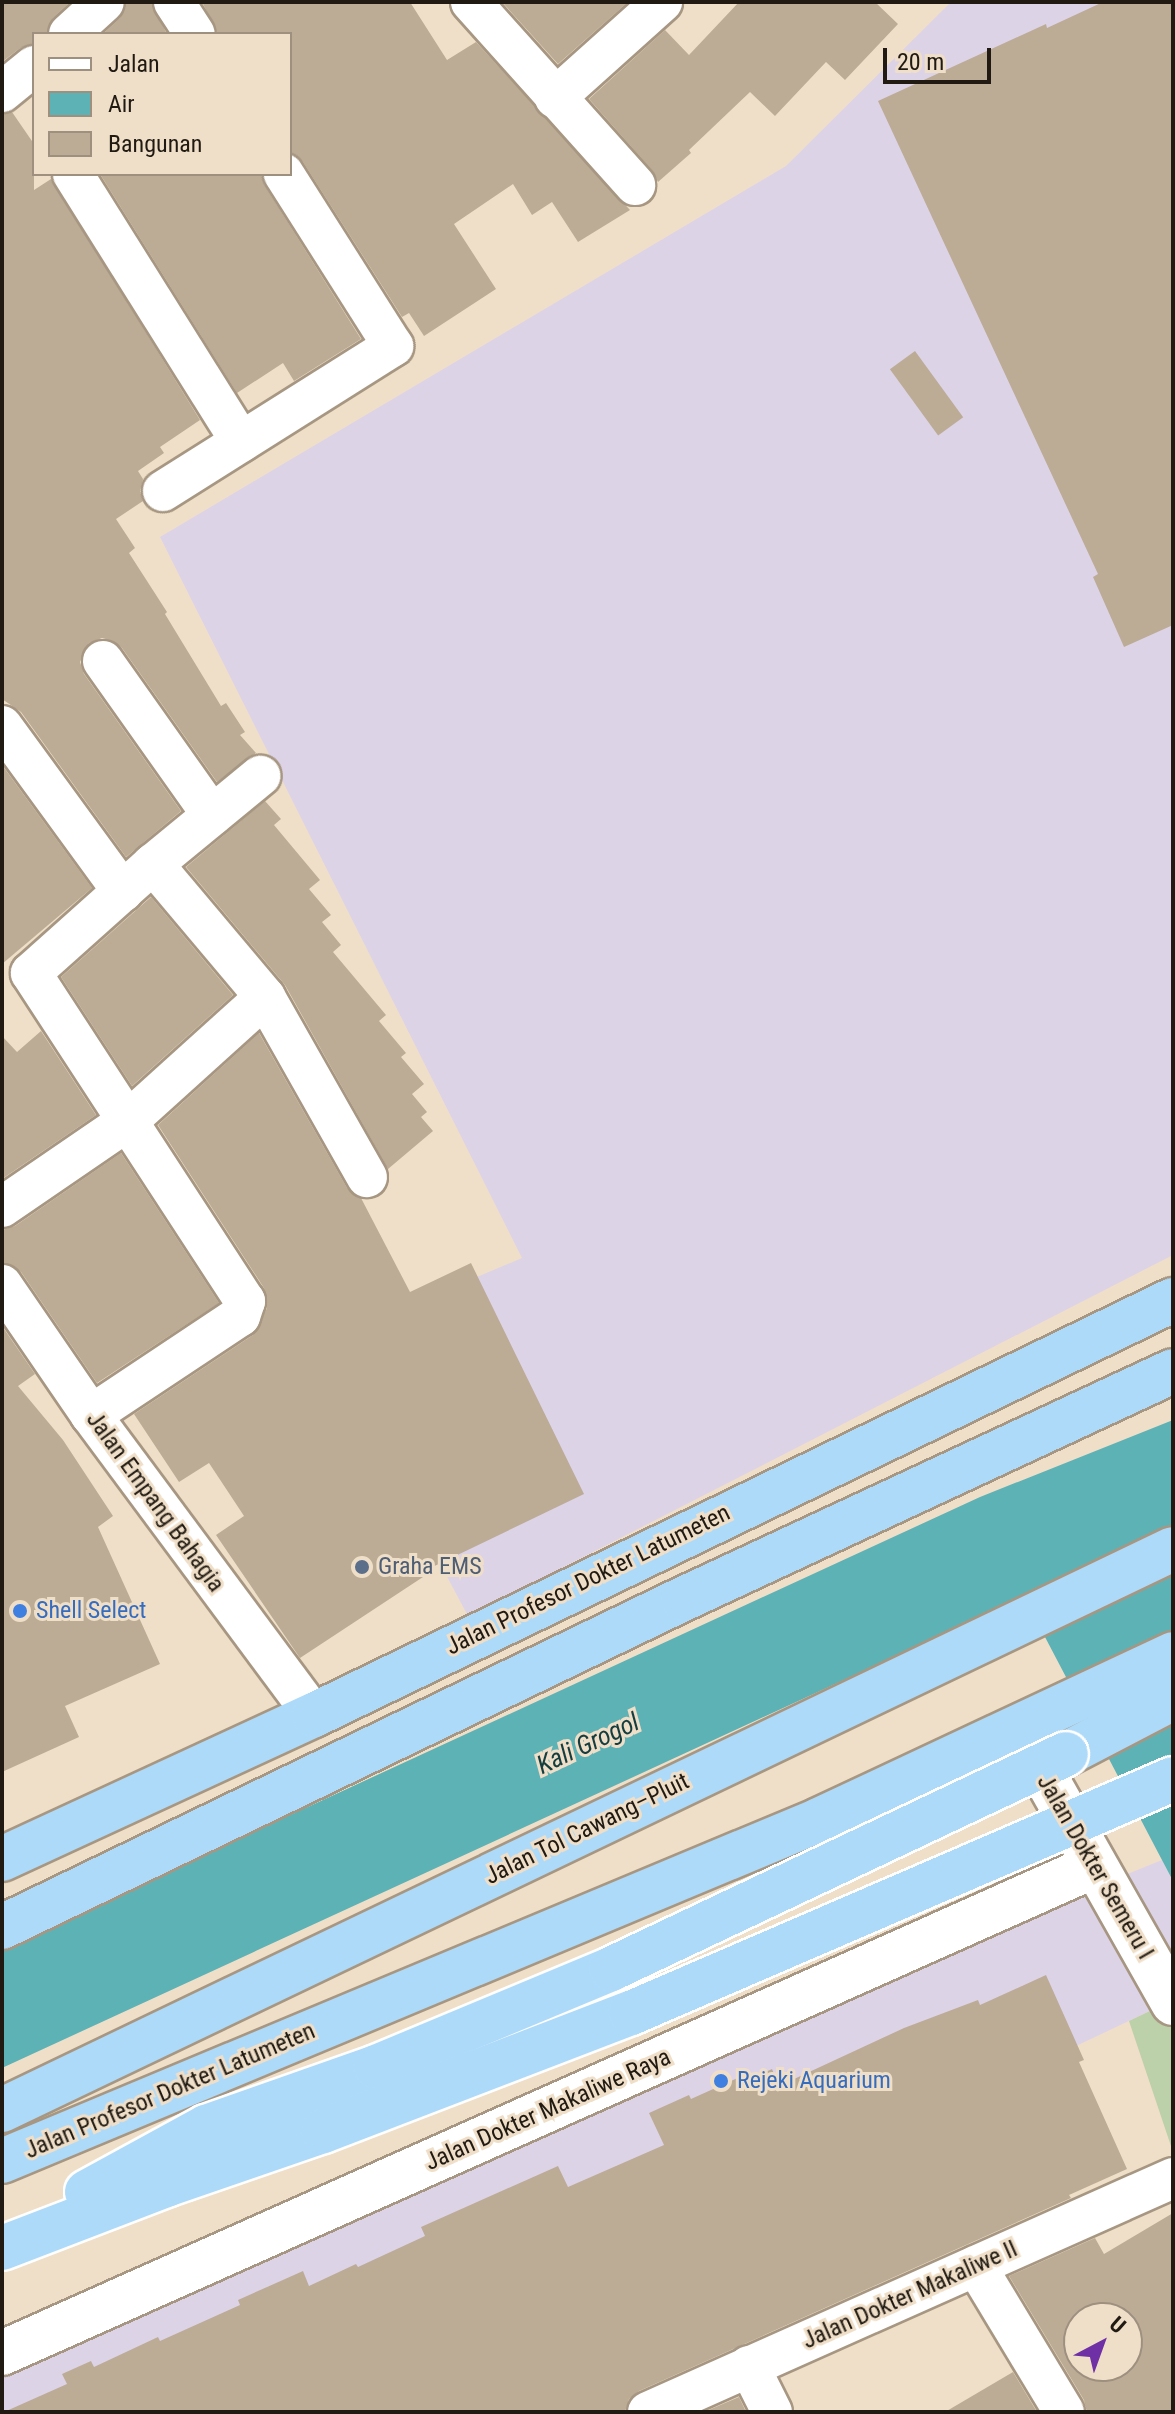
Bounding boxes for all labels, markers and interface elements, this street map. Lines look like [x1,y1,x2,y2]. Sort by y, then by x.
legend [32,32,292,176]
scale bar [887,32,995,82]
text: 20 m [897,48,944,76]
text: Jalan [108,50,160,78]
text: Air [108,90,135,118]
text: Bangunan [108,130,202,158]
street label: Jalan Empang Bahagia [80,1406,230,1598]
street label: Jalan Profesor Dokter Latumeten [441,1499,735,1661]
place label: Graha EMS [378,1553,482,1581]
marker: Graha EMS [353,1558,371,1576]
place label: Shell Select [36,1597,146,1625]
marker: Shell Select [11,1602,29,1620]
water label: Kali Grogol [532,1707,644,1781]
street label: Jalan Tol Cawang–Pluit [480,1767,694,1891]
street label: Jalan Dokter Semeru I [1030,1770,1160,1964]
street label: Jalan Profesor Dokter Latumeten [20,2017,320,2165]
street label: Jalan Dokter Makaliwe Raya [421,2043,675,2177]
place label: Rejeki Aquarium [737,2067,891,2095]
marker: Rejeki Aquarium [712,2072,730,2090]
street label: Jalan Dokter Makaliwe II [798,2235,1022,2355]
north arrow [1063,2302,1143,2382]
text: U [1105,2311,1131,2339]

